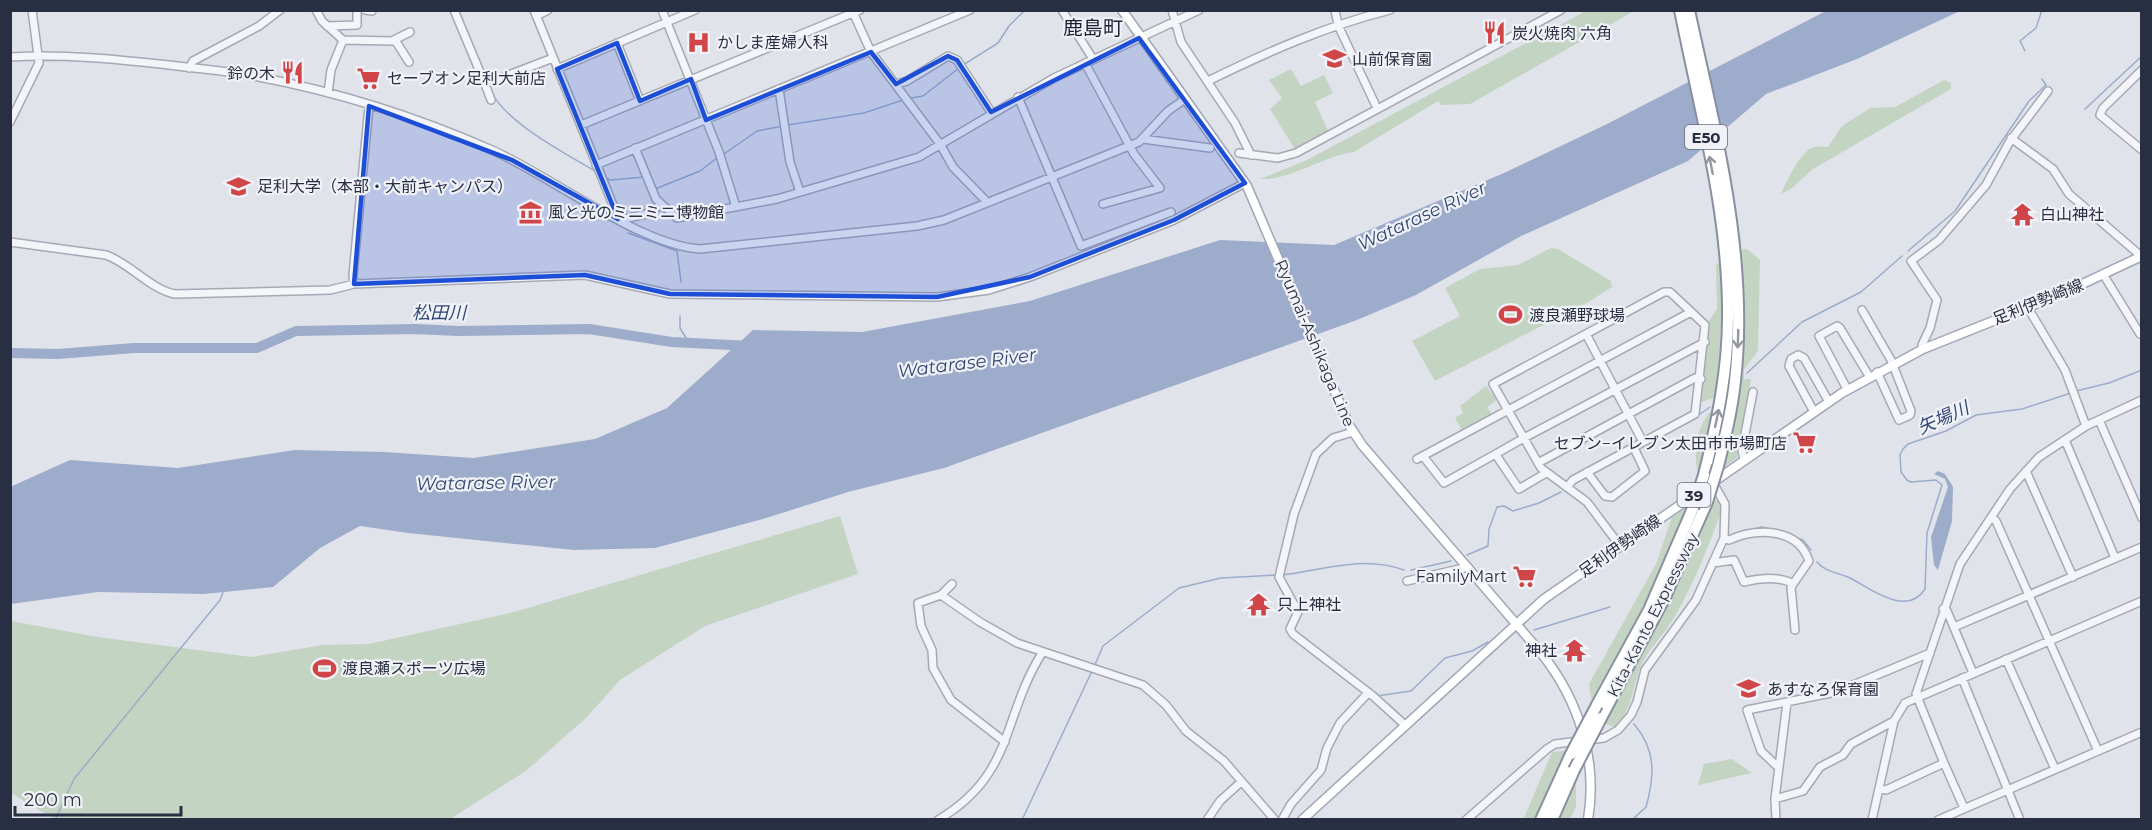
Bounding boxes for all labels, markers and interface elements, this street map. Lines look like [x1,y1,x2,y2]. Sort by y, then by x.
district label: 鹿島町 [1063,16,1123,40]
restaurant icon: 炭火焼肉 六角 [1481,20,1507,46]
place label: 炭火焼肉 六角 [1512,24,1612,43]
hospital icon: かしま産婦人科 [686,29,712,55]
place label: かしま産婦人科 [717,33,829,52]
school or university icon: 山前保育園 [1321,46,1347,72]
place label: 山前保育園 [1352,50,1432,69]
restaurant icon: 鈴の木 [280,60,306,86]
place label: 鈴の木 [227,64,275,83]
supermarket icon: セーブオン足利大前店 [356,65,382,91]
place label: セーブオン足利大前店 [387,69,546,88]
road number: E50 [1685,125,1727,149]
one-way arrow [1705,155,1716,175]
school or university icon: 足利大学（本部・大前キャンパス） [226,173,252,199]
water label: Watarase River [1354,176,1490,255]
place label: 足利大学（本部・大前キャンパス） [257,177,513,196]
museum icon: 風と光のミニミニ博物館 [517,199,543,225]
temple icon: 白山神社 [2009,201,2035,227]
place label: 風と光のミニミニ博物館 [548,203,724,222]
place label: 白山神社 [2040,205,2104,224]
street label: Ryumai-Ashikaga Line [1271,257,1359,429]
street label: 足利伊勢崎線 [1990,275,2086,329]
water label: 松田川 [412,302,468,324]
sports icon: 渡良瀬野球場 [1498,302,1524,328]
place label: 渡良瀬野球場 [1529,306,1625,325]
one-way arrow [1732,328,1743,348]
water label: Watarase River [897,344,1038,382]
water label: 矢場川 [1914,396,1974,439]
one-way arrow [1712,409,1724,428]
supermarket icon: セブン−イレブン太田市市場町店 [1792,430,1818,456]
place label: セブン−イレブン太田市市場町店 [1554,434,1787,453]
water label: Watarase River [416,471,556,495]
road number: 39 [1678,483,1710,507]
street label: 足利伊勢崎線 [1575,511,1665,581]
street label: Kita-Kanto Expressway [1603,529,1703,700]
supermarket icon: FamilyMart [1512,563,1538,589]
place label: FamilyMart [1416,567,1507,586]
temple icon: 只上神社 [1246,591,1272,617]
place label: 只上神社 [1277,595,1341,614]
temple icon: 神社 [1562,637,1588,663]
place label: 神社 [1525,641,1557,660]
sports icon: 渡良瀬スポーツ広場 [311,655,337,681]
place label: 渡良瀬スポーツ広場 [342,659,486,678]
school or university icon: あすなろ保育園 [1736,676,1762,702]
place label: あすなろ保育園 [1767,680,1879,699]
scale bar [15,779,182,817]
text: 200 m [24,789,82,811]

